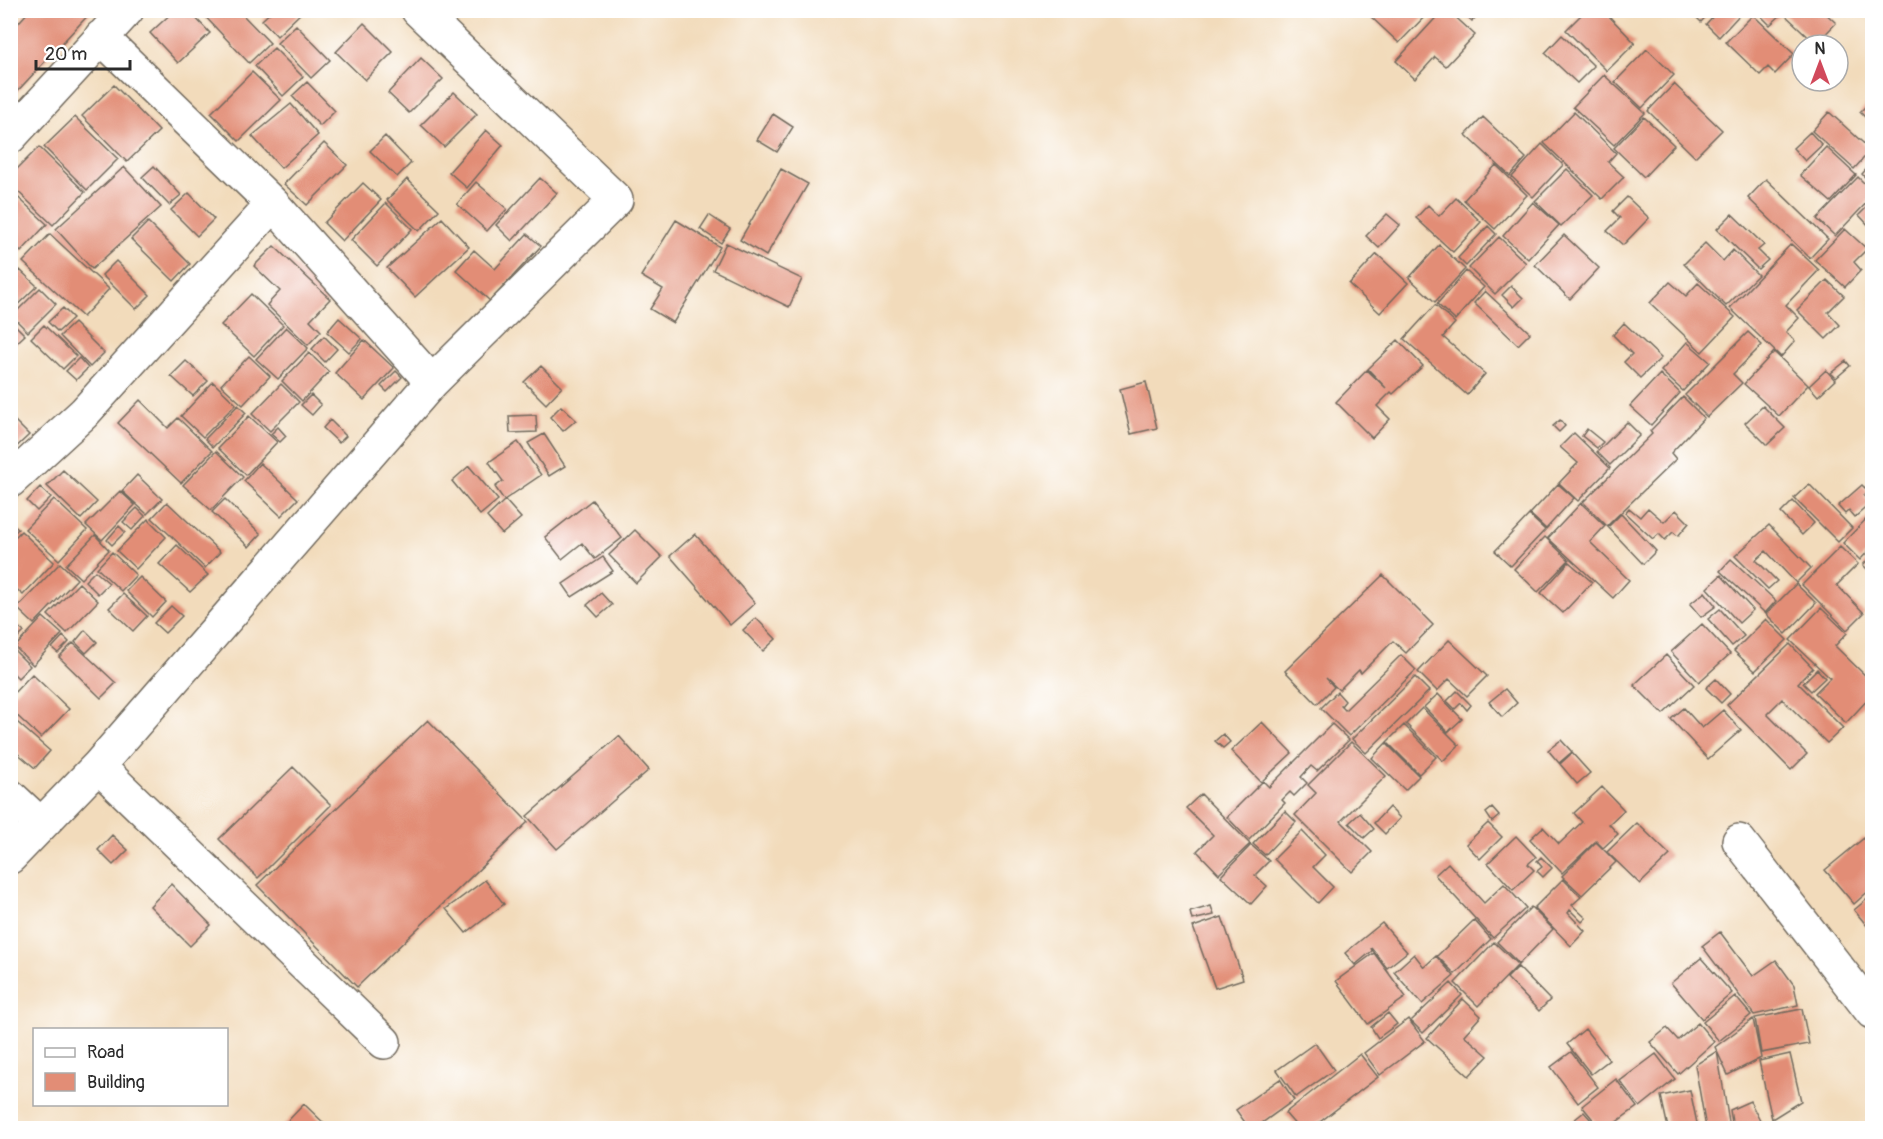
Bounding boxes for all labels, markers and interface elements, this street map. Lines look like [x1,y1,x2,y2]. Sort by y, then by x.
scale bar [36,33,130,71]
north arrow [1790,33,1850,93]
text: N [1815,39,1826,59]
text: 20 m [45,43,87,66]
legend [33,1028,228,1106]
text: Road [87,1041,124,1064]
text: Building [87,1071,145,1094]

